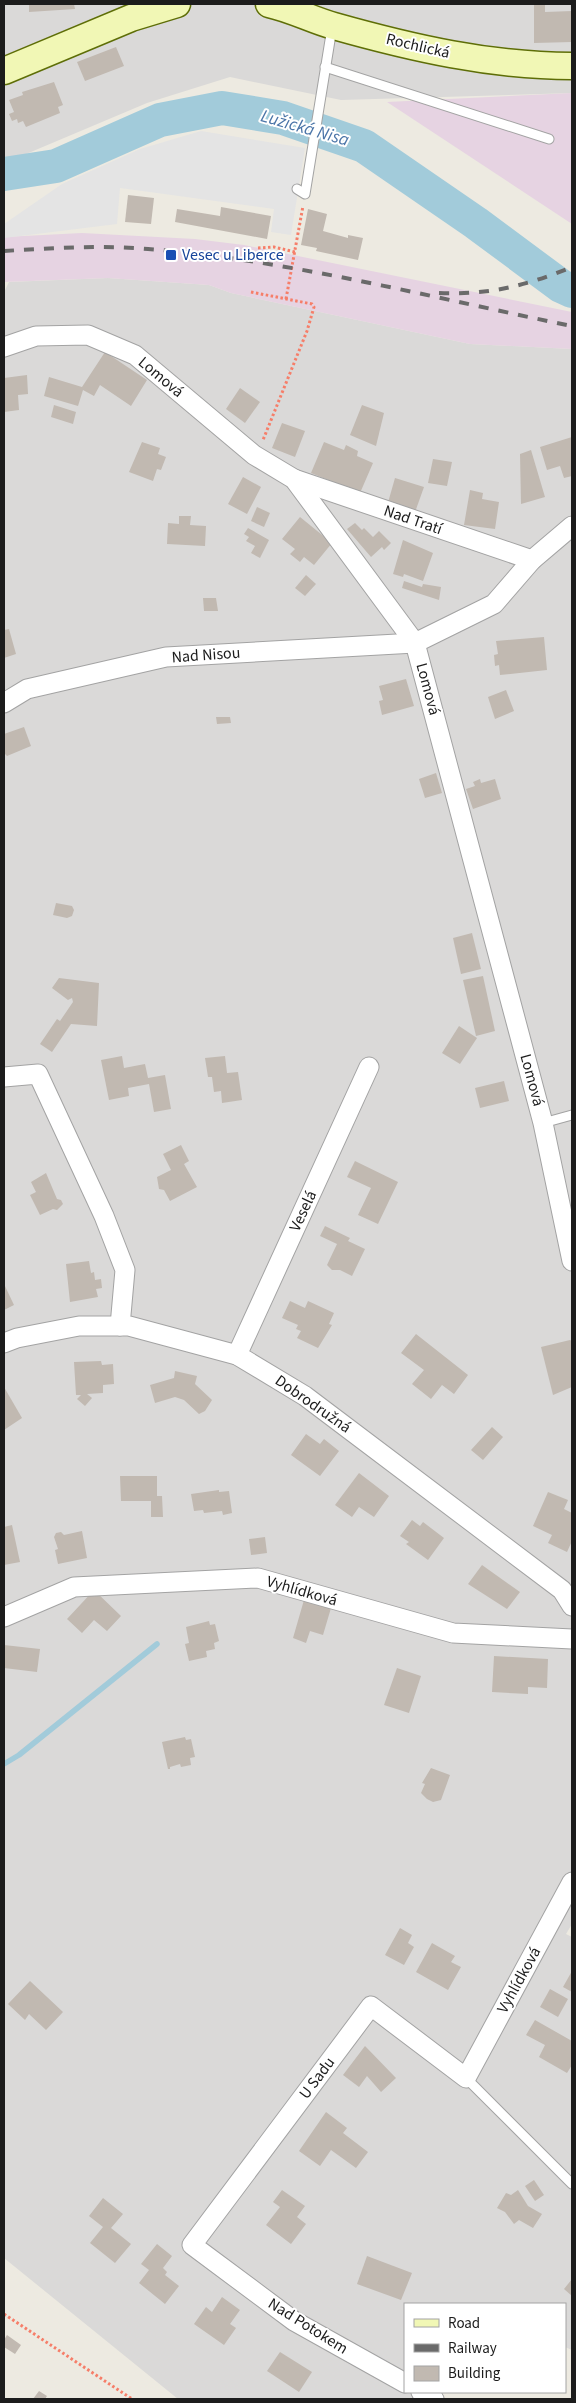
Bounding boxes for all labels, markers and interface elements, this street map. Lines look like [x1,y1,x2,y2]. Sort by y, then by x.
street label: Rochlická [384,28,452,64]
water label: Lužická Nisa [258,103,352,153]
place label: Vesec u Liberce [182,244,284,266]
marker: Vesec u Liberce [164,248,178,262]
street label: Lomová [133,351,189,403]
street label: Nad Tratí [381,500,446,541]
street label: Nad Nisou [171,642,241,668]
street label: Lomová [410,660,446,718]
street label: Lomová [514,1051,550,1109]
street label: Veselá [284,1187,322,1235]
street label: Dobrodružná [271,1370,355,1438]
street label: Vyhlídková [264,1570,340,1612]
street label: Vyhlídková [492,1943,546,2017]
street label: U Sadu [294,2052,340,2104]
street label: Nad Potokem [264,2293,352,2359]
legend [404,2303,566,2393]
text: Road [448,2313,480,2334]
text: Railway [448,2338,497,2359]
text: Building [448,2363,501,2384]

